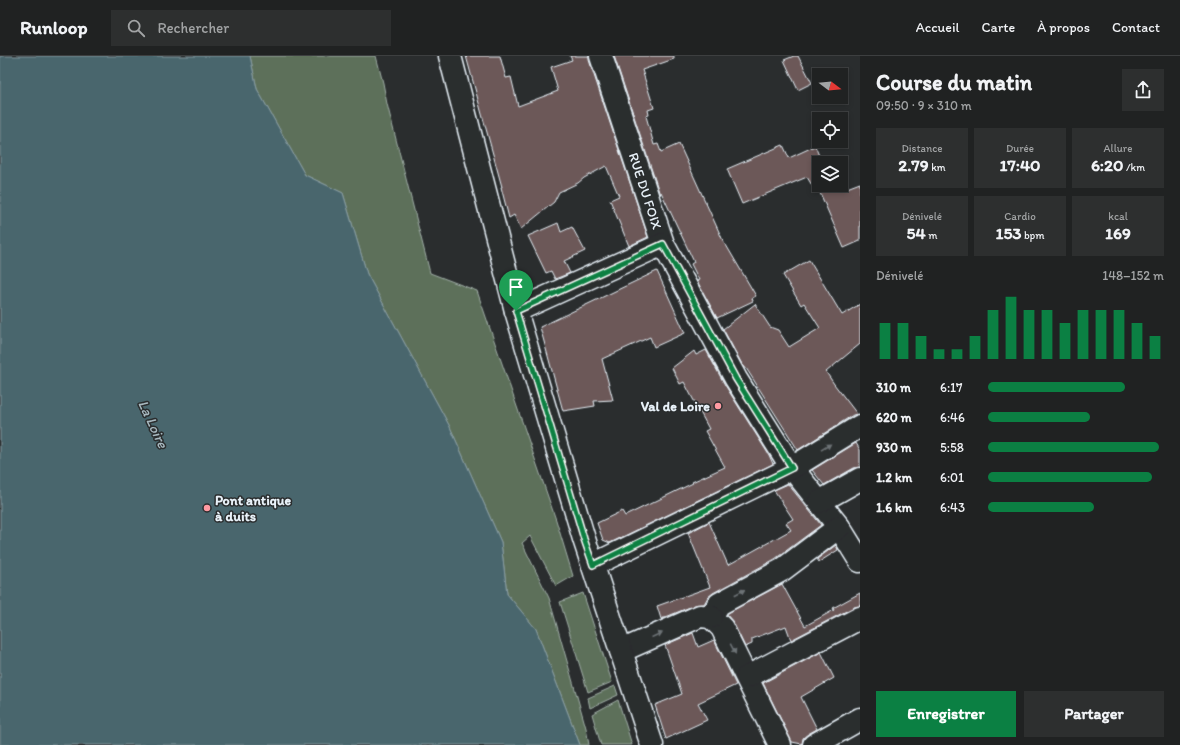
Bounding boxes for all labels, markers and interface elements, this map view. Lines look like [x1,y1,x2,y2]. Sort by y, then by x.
search box [111,10,391,46]
text: Runloop [20,16,87,39]
icon: search [125,17,147,39]
text: Rechercher [157,19,229,37]
text: Accueil [916,19,959,36]
text: Carte [981,19,1015,36]
text: À propos [1037,19,1090,36]
text: Contact [1112,19,1160,36]
north arrow [812,68,848,104]
map controls [812,68,848,192]
text: Course du matin [876,69,1032,96]
button: share [1122,69,1164,111]
text: 09:50 · 9 × 310 m [876,98,972,113]
button: locate [812,112,848,148]
text: Distance [901,142,943,155]
text: Durée [1006,142,1034,155]
text: Allure [1104,142,1132,155]
street label: RUE DU FOIX [625,150,665,232]
text: 2.79 [898,155,929,175]
text: 17:40 [999,155,1041,175]
text: 6:20 [1091,155,1123,175]
button: layers [812,156,848,192]
text: km [929,161,946,174]
text: /km [1123,161,1145,174]
text: Dénivelé [902,210,942,223]
text: Cardio [1004,210,1036,223]
text: kcal [1108,210,1128,223]
text: 54 [907,223,926,243]
text: 153 [996,223,1022,243]
text: 169 [1105,223,1131,243]
text: m [926,229,937,242]
text: bpm [1022,229,1044,242]
text: Dénivelé [876,268,924,283]
text: 148–152 m [1102,268,1164,283]
pin [499,270,533,311]
icon: arrive [505,276,527,298]
text: 310 m [876,380,911,395]
text: 6:17 [940,380,963,395]
water label: La Loire [134,397,172,452]
place label: Val de Loire [641,398,710,415]
marker: Val de Loire [713,401,723,411]
text: 620 m [876,410,912,425]
text: 6:46 [940,410,965,425]
text: 930 m [876,440,912,455]
text: 5:58 [940,440,964,455]
one-way arrow [820,443,831,451]
text: 1.2 km [876,470,912,485]
text: 6:01 [940,470,964,485]
place label: Pont antique à duits [215,492,292,525]
text: 1.6 km [876,500,912,515]
text: 6:43 [940,500,965,515]
marker: Pont antique à duits [202,503,212,513]
one-way arrow [734,589,746,596]
one-way arrow [651,632,663,638]
one-way arrow [730,643,736,654]
button: Enregistrer [876,691,1016,737]
button: Partager [1024,691,1164,737]

